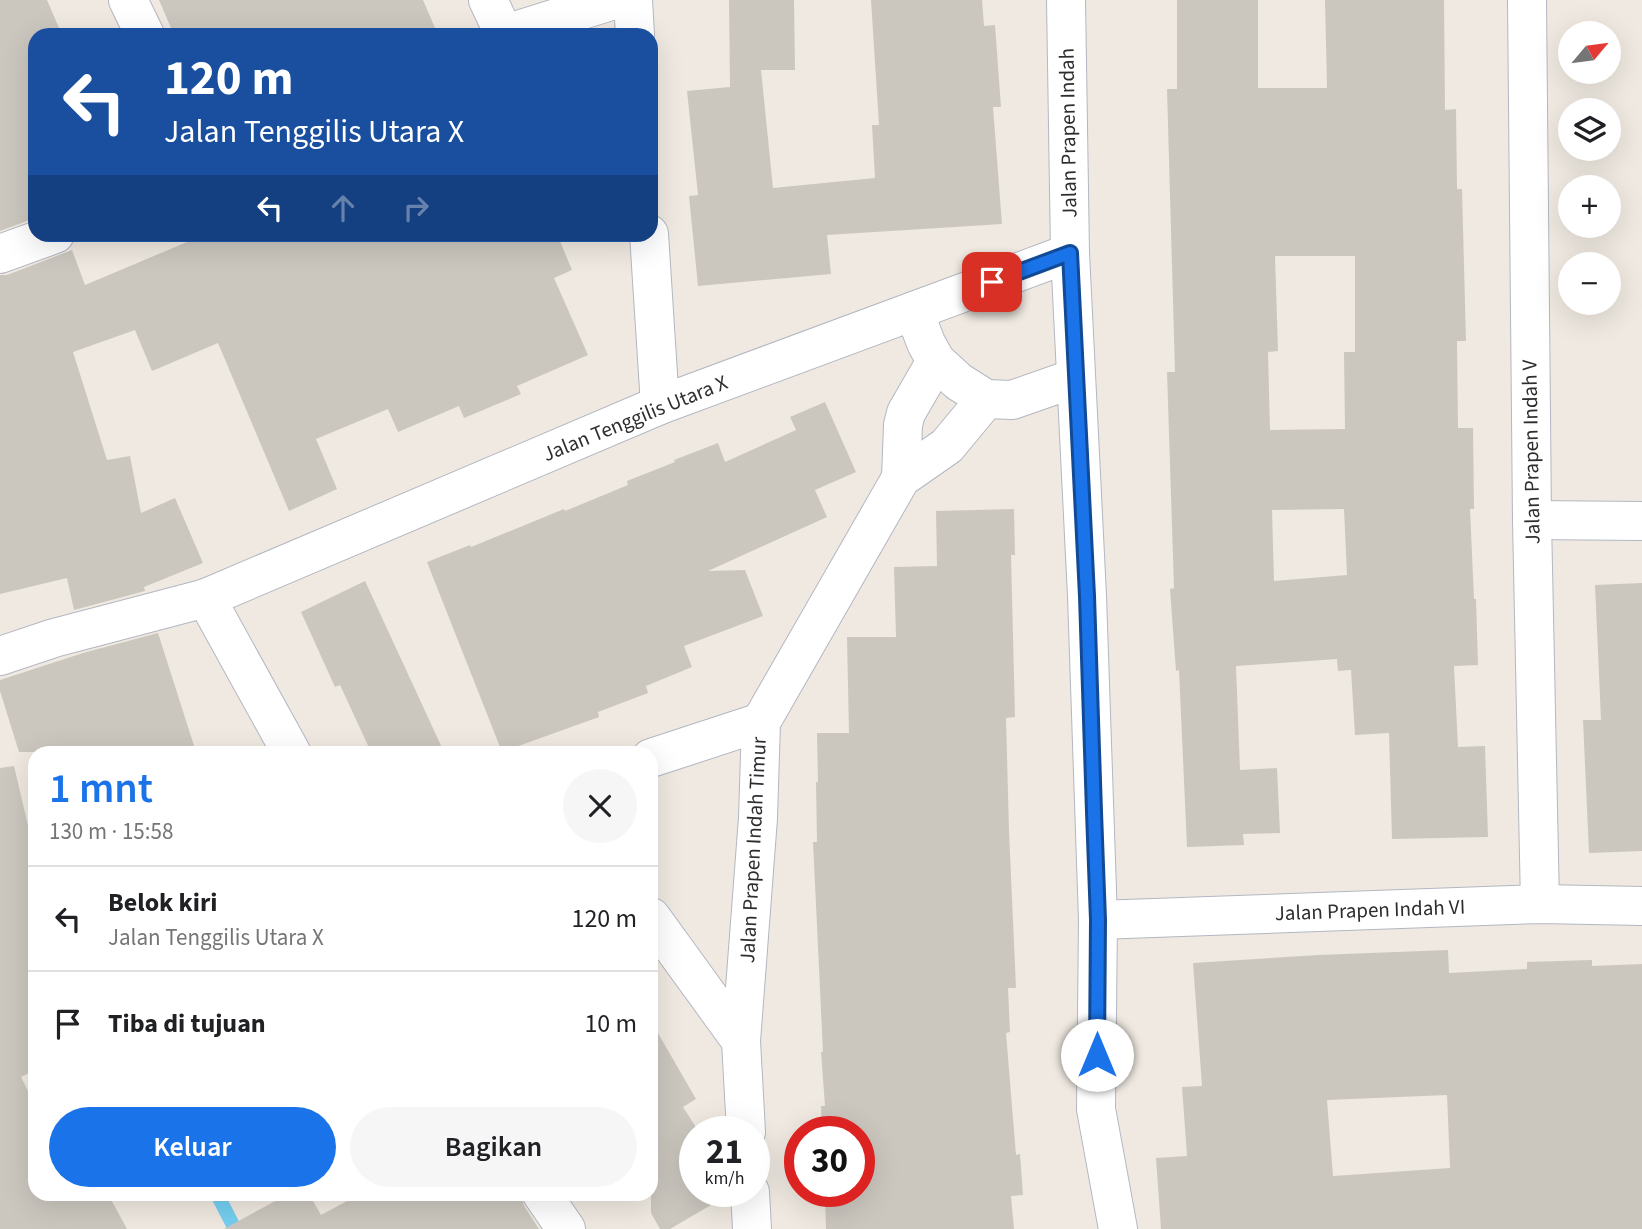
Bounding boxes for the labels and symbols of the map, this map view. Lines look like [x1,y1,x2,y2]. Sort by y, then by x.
north arrow [1558,21,1620,84]
street label: Jalan Prapen Indah [1052,48,1084,218]
pin [962,252,1022,312]
street label: Jalan Prapen Indah V [1514,359,1548,545]
street label: Jalan Tenggilis Utara X [538,367,732,469]
street label: Jalan Prapen Indah Timur [732,735,774,964]
street label: Jalan Prapen Indah VI [1274,892,1466,928]
position arrow [1060,1018,1134,1092]
speed limit sign: 30 [784,1116,875,1207]

